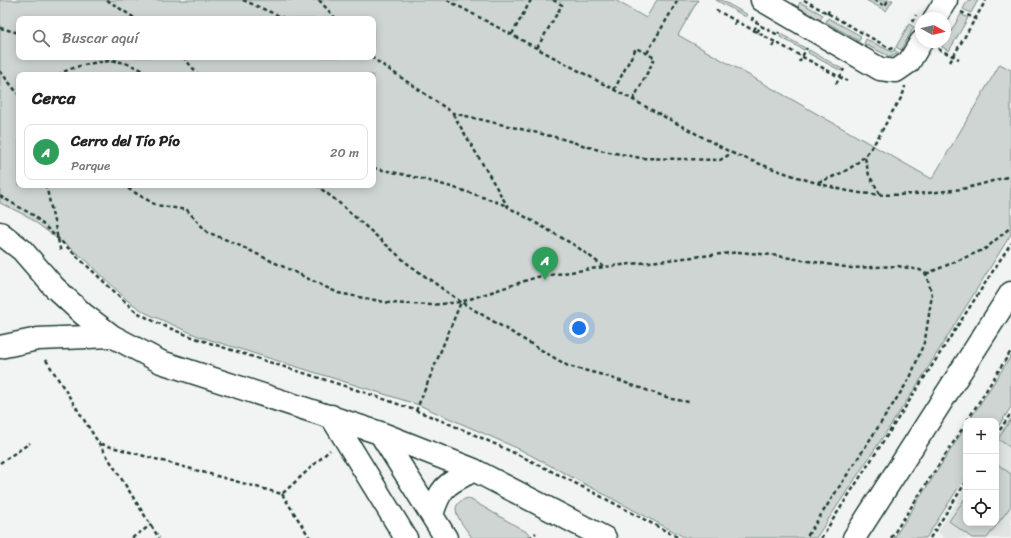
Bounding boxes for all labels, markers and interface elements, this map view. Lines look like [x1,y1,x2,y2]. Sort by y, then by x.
north arrow [915,12,951,48]
search box [16,16,376,60]
text: Buscar aquí [62,25,139,51]
icon: search [30,27,52,49]
text: Cerca [32,83,75,113]
text: Cerro del Tío Pío [71,128,180,154]
text: A [42,141,50,164]
text: 20 m [330,141,359,164]
text: Parque [71,154,110,177]
pin: A [532,247,558,280]
your location [569,318,589,338]
map controls [963,418,999,526]
button: + [963,418,999,454]
button: − [963,454,999,490]
button: locate [963,490,999,526]

